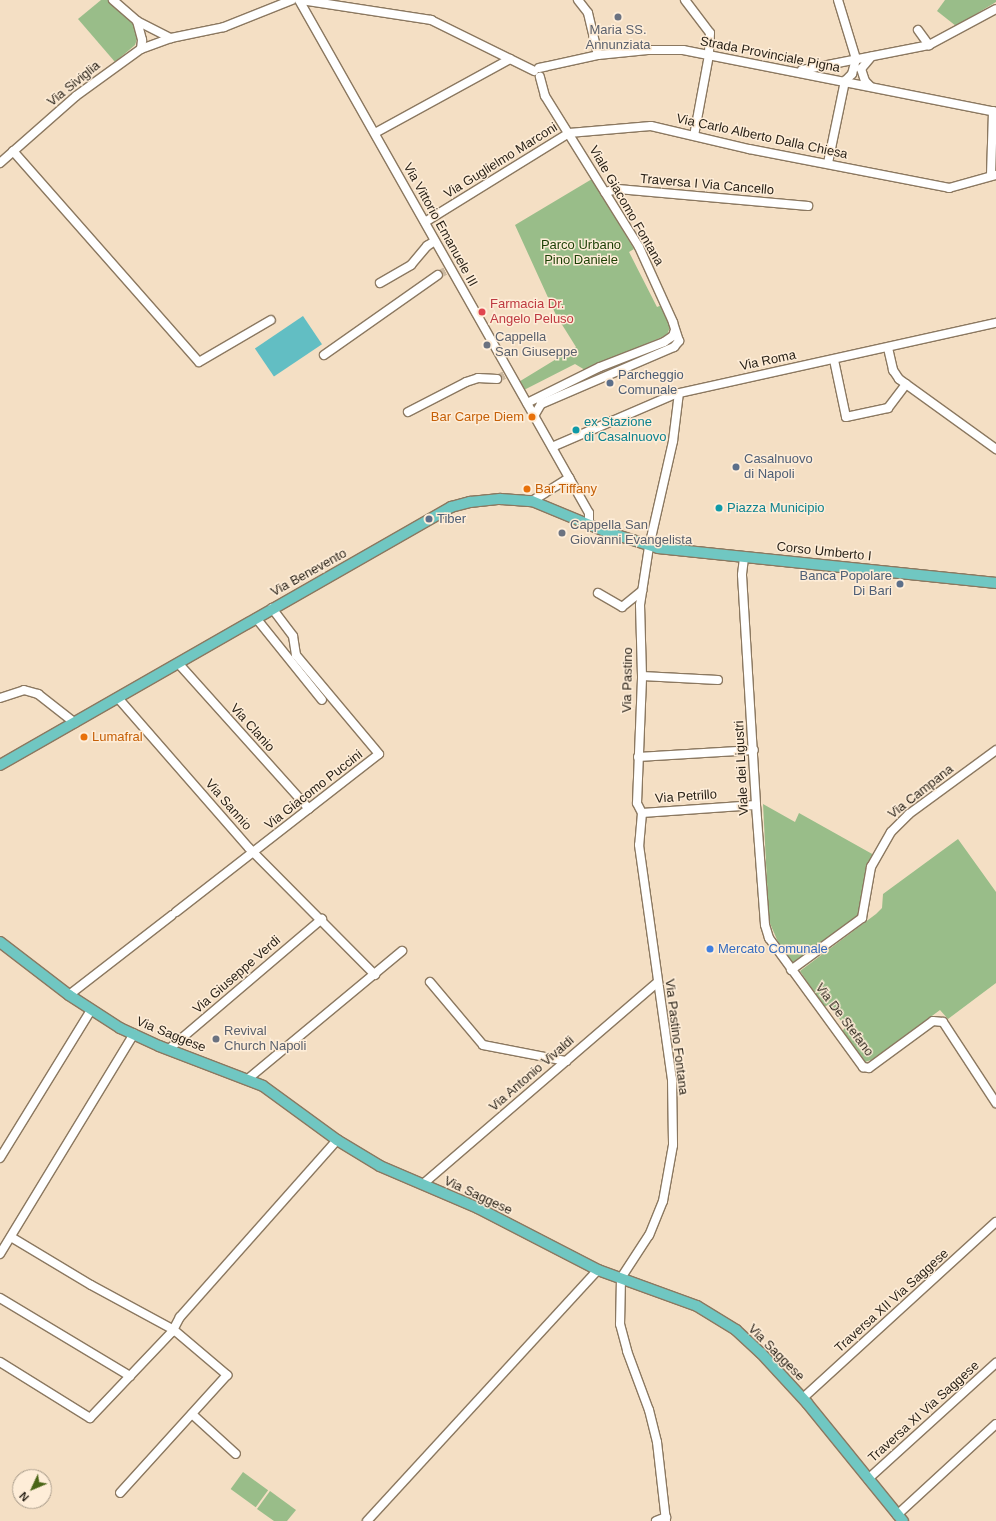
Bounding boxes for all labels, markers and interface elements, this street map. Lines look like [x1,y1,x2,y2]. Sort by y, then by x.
marker: Maria SS. Annunziata [613,12,623,22]
place label: Maria SS. Annunziata [585,23,651,54]
street label: Strada Provinciale Pigna [699,34,841,76]
street label: Via Siviglia [44,58,104,110]
street label: Via Carlo Alberto Dalla Chiesa [675,111,849,163]
street label: Via Guglielmo Marconi [442,120,560,202]
street label: Viale Giacomo Fontana [585,143,667,269]
street label: Via Vittorio Emanuele III [399,160,481,290]
street label: Traversa I Via Cancello [639,171,775,199]
park label: Parco Urbano Pino Daniele [541,238,621,269]
place label: Farmacia Dr. Angelo Peluso [490,297,574,328]
marker: Farmacia Dr. Angelo Peluso [477,307,487,317]
place label: Cappella San Giuseppe [495,330,577,361]
marker: Cappella San Giuseppe [482,340,492,350]
street label: Via Roma [739,347,797,375]
place label: Parcheggio Comunale [618,368,684,399]
marker: Parcheggio Comunale [605,378,615,388]
place label: Bar Carpe Diem [431,409,524,425]
marker: Bar Carpe Diem [527,412,537,422]
place label: ex Stazione di Casalnuovo [584,415,666,446]
marker: ex Stazione di Casalnuovo [571,425,581,435]
place label: Casalnuovo di Napoli [744,452,813,483]
marker: Casalnuovo di Napoli [731,462,741,472]
place label: Bar Tiffany [535,481,597,497]
marker: Bar Tiffany [522,484,532,494]
place label: Piazza Municipio [727,500,825,516]
marker: Piazza Municipio [714,503,724,513]
place label: Tiber [437,511,466,527]
marker: Tiber [424,514,434,524]
place label: Cappella San Giovanni Evangelista [570,518,692,549]
marker: Cappella San Giovanni Evangelista [557,528,567,538]
street label: Corso Umberto I [776,539,872,565]
street label: Via Benevento [268,546,350,600]
place label: Banca Popolare Di Bari [799,569,892,600]
marker: Banca Popolare Di Bari [895,579,905,589]
street label: Via Pastino [620,647,636,713]
street label: Via Clanio [226,701,278,755]
street label: Viale dei Ligustri [732,720,752,816]
place label: Lumafral [92,729,143,745]
marker: Lumafral [79,732,89,742]
street label: Via Giacomo Puccini [262,747,366,833]
street label: Via Campana [885,762,957,822]
street label: Via Sannio [202,776,254,834]
street label: Via Petrillo [655,787,717,807]
street label: Via Giuseppe Verdi [190,933,284,1017]
place label: Mercato Comunale [718,941,828,957]
marker: Mercato Comunale [705,944,715,954]
street label: Via Pastino Fontana [661,978,691,1096]
street label: Via De Stefano [812,980,876,1060]
street label: Via Saggese [134,1014,208,1056]
place label: Revival Church Napoli [224,1024,306,1055]
street label: Via Antonio Vivaldi [486,1033,578,1115]
marker: Revival Church Napoli [211,1034,221,1044]
street label: Via Saggese [441,1173,515,1219]
street label: Traversa XII Via Saggese [832,1246,952,1356]
street label: Via Saggese [745,1322,807,1384]
street label: Traversa XI Via Saggese [865,1358,983,1466]
north arrow [12,1469,52,1509]
text: N [17,1490,31,1504]

